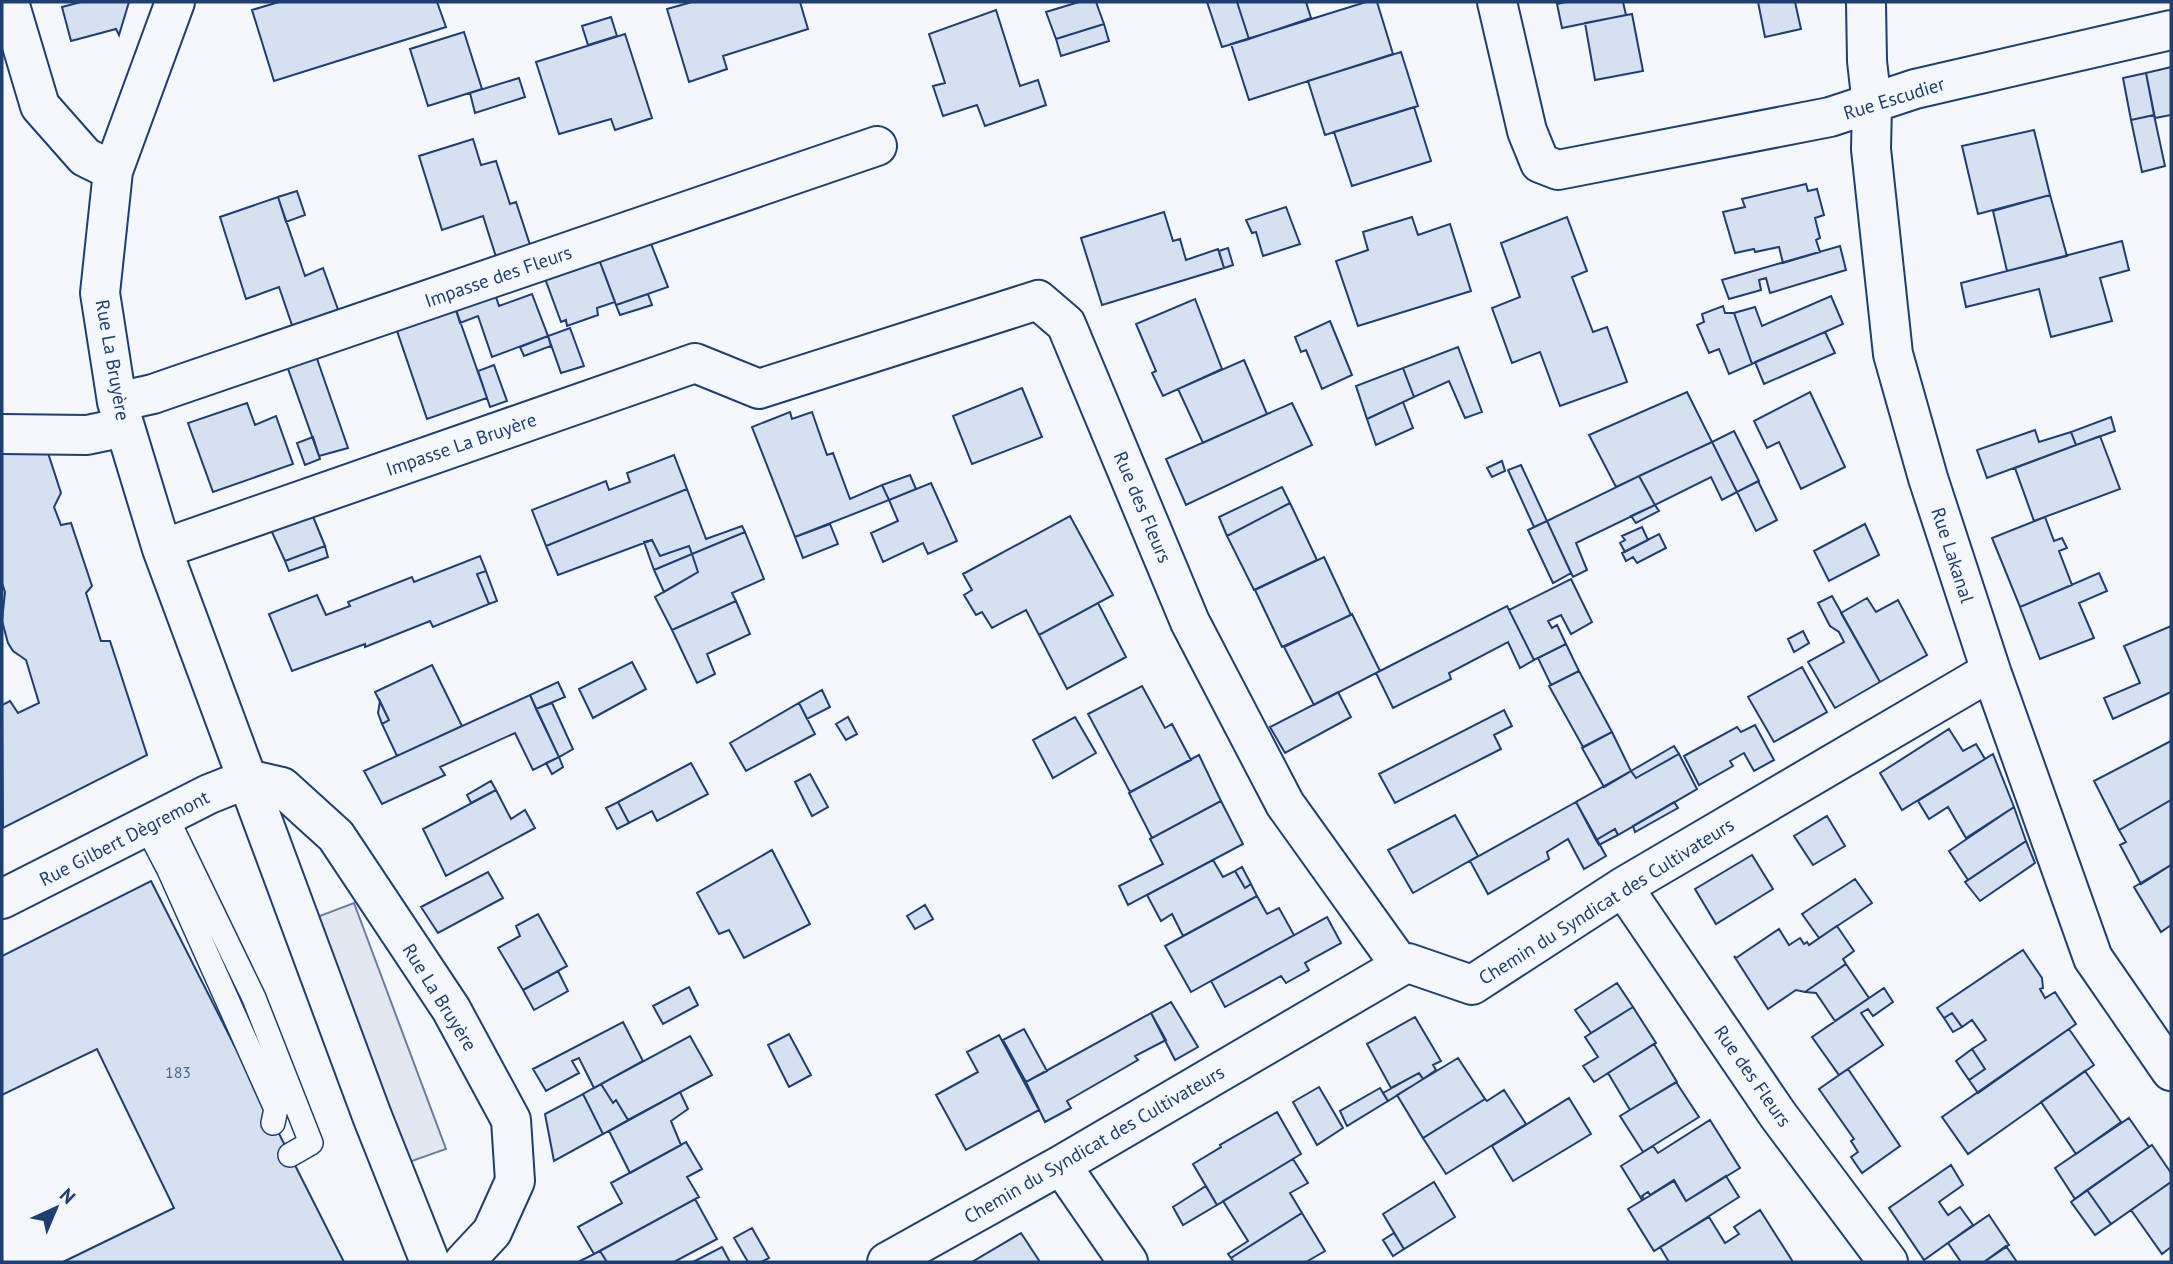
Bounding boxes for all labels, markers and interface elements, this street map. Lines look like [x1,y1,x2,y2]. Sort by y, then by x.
street label: Rue Escudier [1841,71,1948,125]
street label: Impasse des Fleurs [421,240,575,312]
street label: Rue La Bruyère [91,298,135,422]
street label: Impasse La Bruyère [383,407,539,481]
street label: Rue des Fleurs [1109,448,1177,566]
street label: Rue Lakanal [1926,504,1980,606]
street label: Rue Gilbert Dègremont [35,785,213,891]
street label: Chemin du Syndicat des Cultivateurs [1474,812,1738,990]
street label: Rue La Bruyère [397,939,483,1055]
street label: Rue des Fleurs [1709,1020,1797,1132]
street label: Chemin du Syndicat des Cultivateurs [960,1059,1228,1229]
house number: 183 [165,1062,191,1082]
north arrow [21,1173,91,1243]
text: N [55,1183,81,1209]

